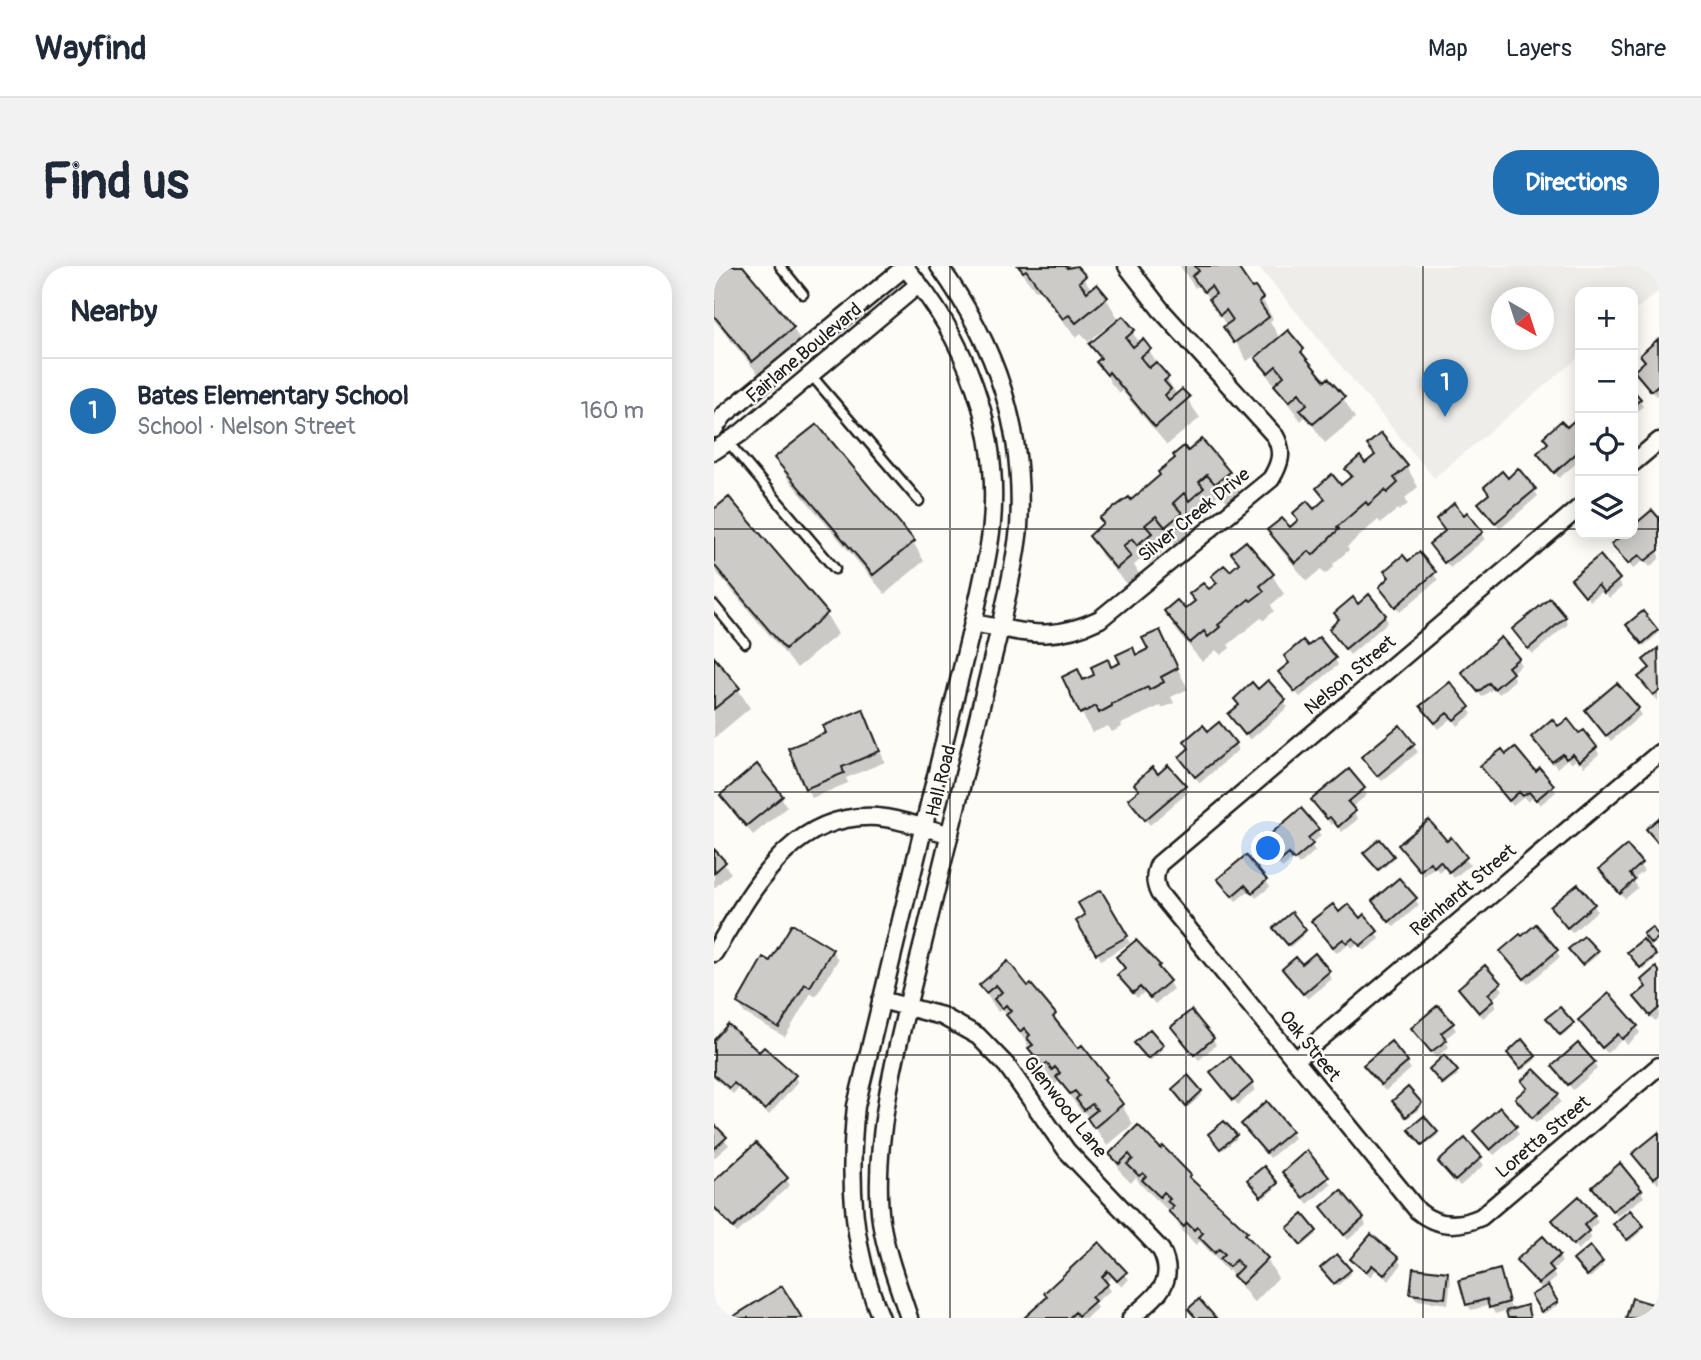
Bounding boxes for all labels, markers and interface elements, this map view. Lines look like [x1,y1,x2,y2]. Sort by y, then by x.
text: Wayfind [35,28,147,69]
text: Map [1428,34,1468,63]
text: Layers [1506,34,1572,63]
text: Share [1610,34,1666,63]
button: Directions [1493,150,1659,215]
text: Find us [42,152,189,213]
north arrow [1491,287,1554,350]
map controls [1575,287,1638,539]
button: + [1575,287,1638,350]
text: Nearby [70,293,157,330]
street label: Fairlane Boulevard [741,298,867,408]
button: − [1575,350,1638,413]
pin: 1 [1422,359,1468,417]
text: Bates Elementary School [137,380,409,412]
text: 1 [89,396,98,425]
text: 160 m [580,396,644,425]
text: School · Nelson Street [137,412,356,441]
button: locate [1575,413,1638,476]
street label: Silver Creek Drive [1133,462,1255,568]
button: layers [1575,476,1638,539]
street label: Nelson Street [1300,630,1401,720]
street label: Hall Road [920,742,962,820]
your location [1251,831,1285,865]
street label: Reinhardt Street [1405,838,1521,941]
street label: Oak Street [1274,1006,1346,1087]
street label: Glenwood Lane [1018,1051,1113,1163]
street label: Loretta Street [1491,1090,1596,1184]

